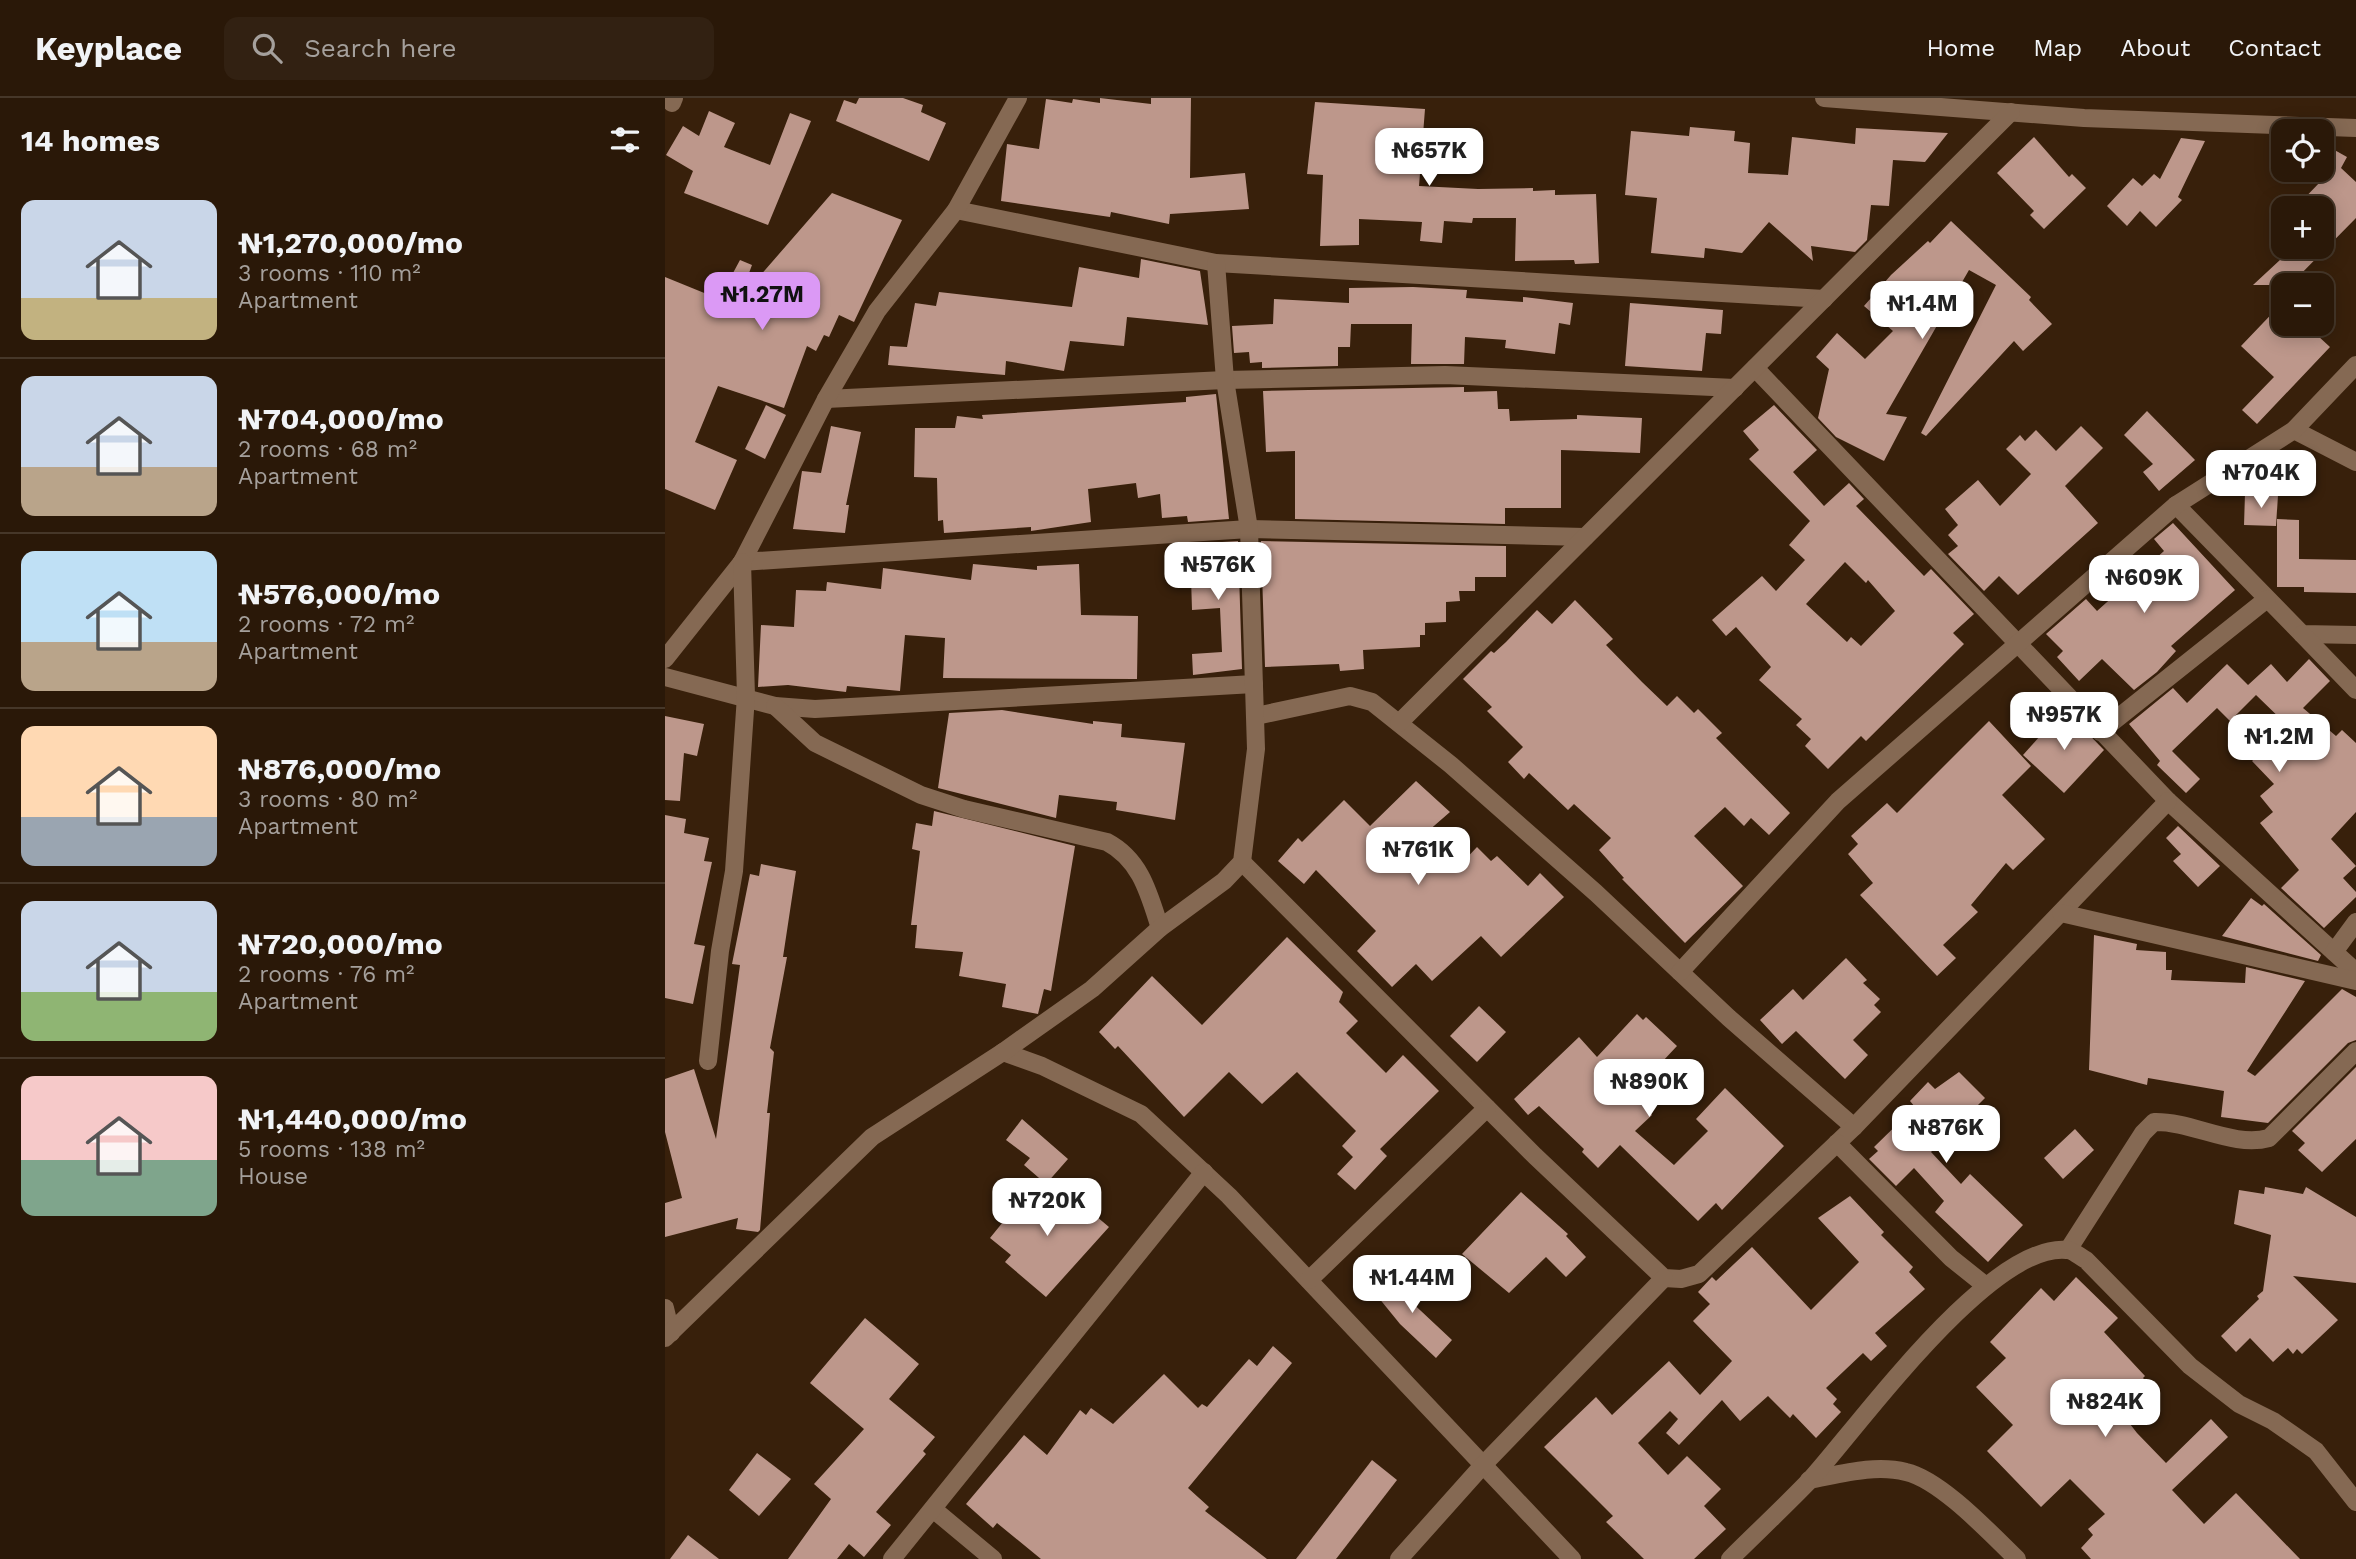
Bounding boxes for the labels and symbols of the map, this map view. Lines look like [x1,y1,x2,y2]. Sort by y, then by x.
pin: ₦657K [1380,129,1478,188]
pin: ₦1.27M [705,272,819,332]
pin: ₦1.4M [1873,282,1971,341]
pin: ₦704K [2212,450,2310,510]
pin: ₦576K [1169,542,1267,602]
pin: ₦609K [2095,556,2193,615]
pin: ₦957K [2015,692,2113,752]
pin: ₦1.2M [2230,714,2328,774]
pin: ₦761K [1369,828,1467,887]
pin: ₦890K [1600,1060,1698,1119]
pin: ₦876K [1897,1105,1995,1165]
pin: ₦720K [998,1178,1096,1238]
pin: ₦1.44M [1355,1256,1469,1315]
pin: ₦824K [2056,1380,2154,1439]

